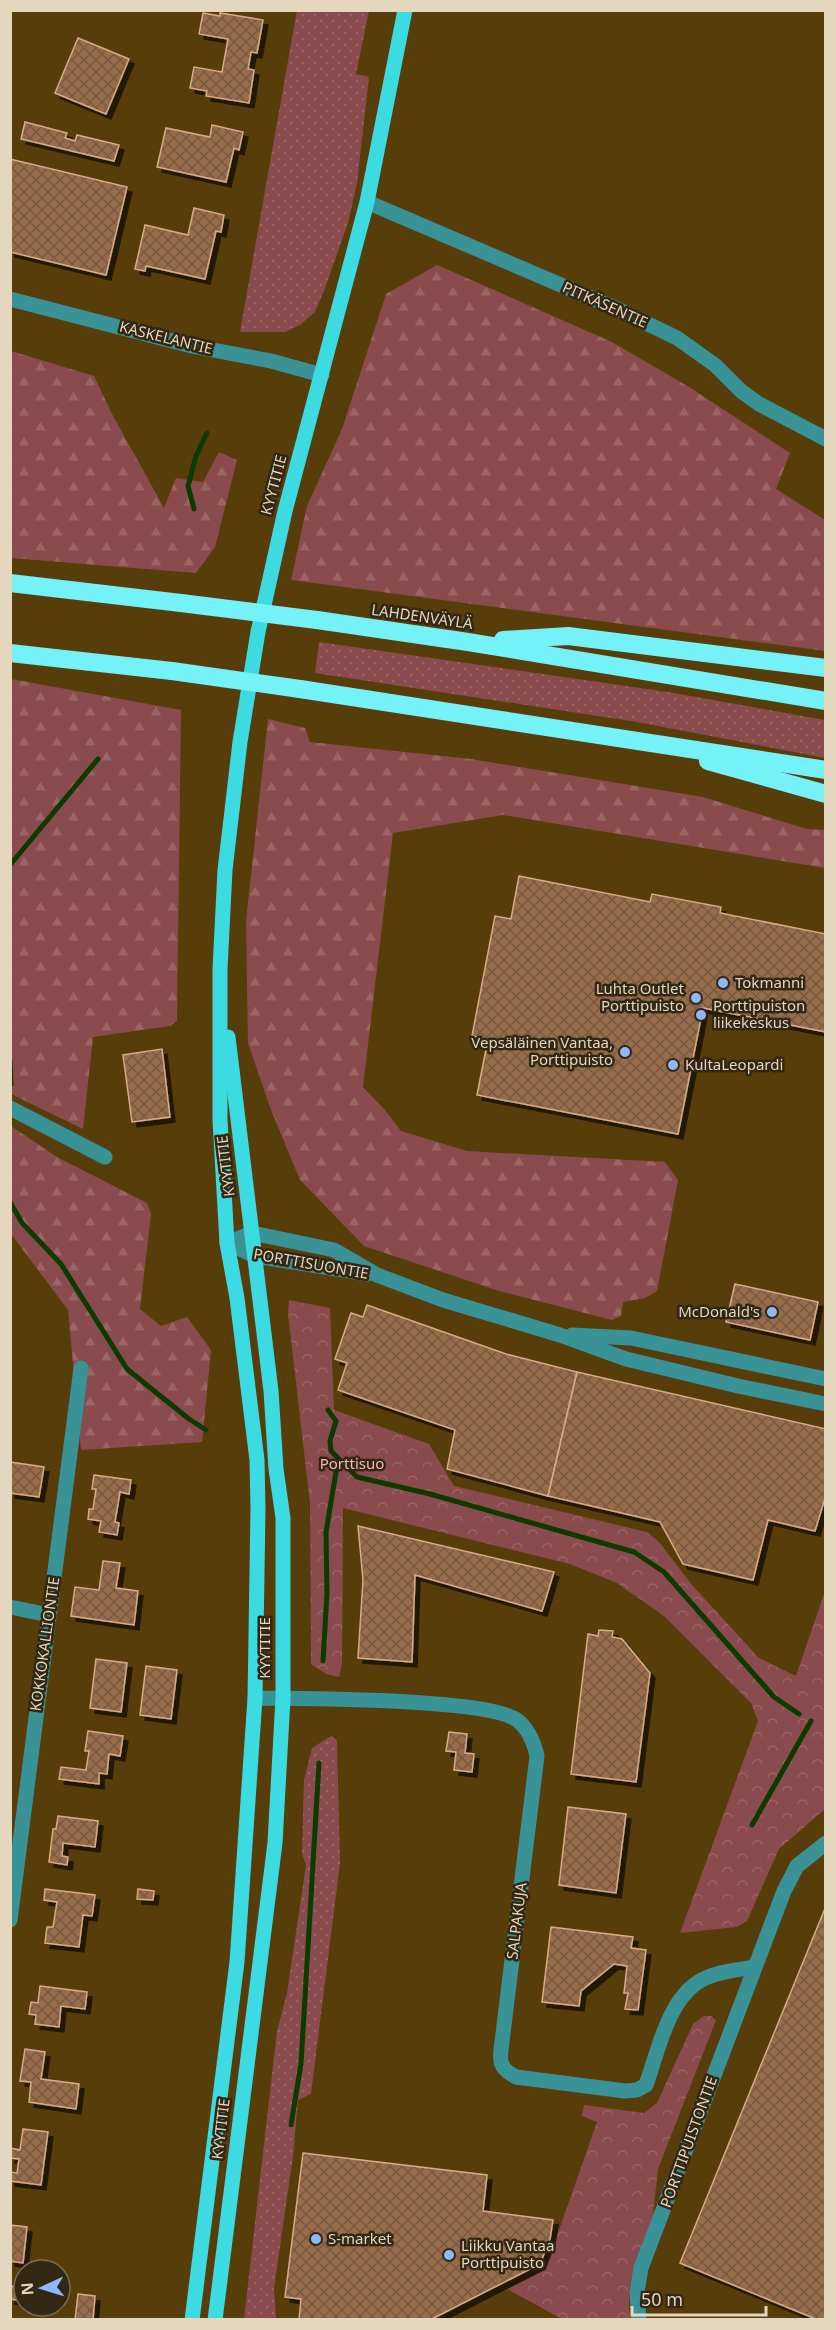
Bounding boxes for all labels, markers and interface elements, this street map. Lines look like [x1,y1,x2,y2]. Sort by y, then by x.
street label: PITKÄSENTIE [560,276,651,332]
street label: KASKELANTIE [118,316,215,358]
street label: KYYTITIE [255,452,291,517]
street label: LAHDENVÄYLÄ [370,599,475,633]
place label: Tokmanni [735,972,804,992]
marker: Tokmanni [716,976,730,990]
place label: Luhta Outlet Porttipuisto [596,978,685,1015]
marker: Luhta Outlet Porttipuisto [689,991,703,1005]
place label: Porttipuiston liikekeskus [713,995,805,1032]
marker: Porttipuiston liikekeskus [694,1008,708,1022]
place label: Vepsäläinen Vantaa, Porttipuisto [471,1032,613,1069]
marker: Vepsäläinen Vantaa, Porttipuisto [618,1045,632,1059]
place label: KultaLeopardi [685,1054,783,1074]
marker: KultaLeopardi [666,1058,680,1072]
street label: KYYTITIE [211,1134,239,1198]
street label: PORTTISUONTIE [252,1243,370,1283]
place label: McDonald's [678,1301,760,1321]
marker: McDonald's [765,1305,779,1319]
park label: Porttisuo [320,1453,384,1473]
street label: KOKKOKALLIONTIE [25,1576,63,1712]
street label: KYYTITIE [254,1617,274,1679]
street label: SALPAKUJA [501,1881,531,1961]
street label: PORTTIPUISTONTIE [655,2073,721,2210]
street label: KYYTITIE [206,2097,234,2161]
place label: S-market [328,2228,392,2248]
marker: S-market [309,2232,323,2246]
place label: Liikku Vantaa Porttipuisto [461,2235,554,2272]
marker: Liikku Vantaa Porttipuisto [442,2248,456,2262]
north arrow [12,2258,72,2318]
scale bar [632,2279,766,2317]
text: N [16,2282,38,2296]
text: 50 m [641,2287,683,2311]

